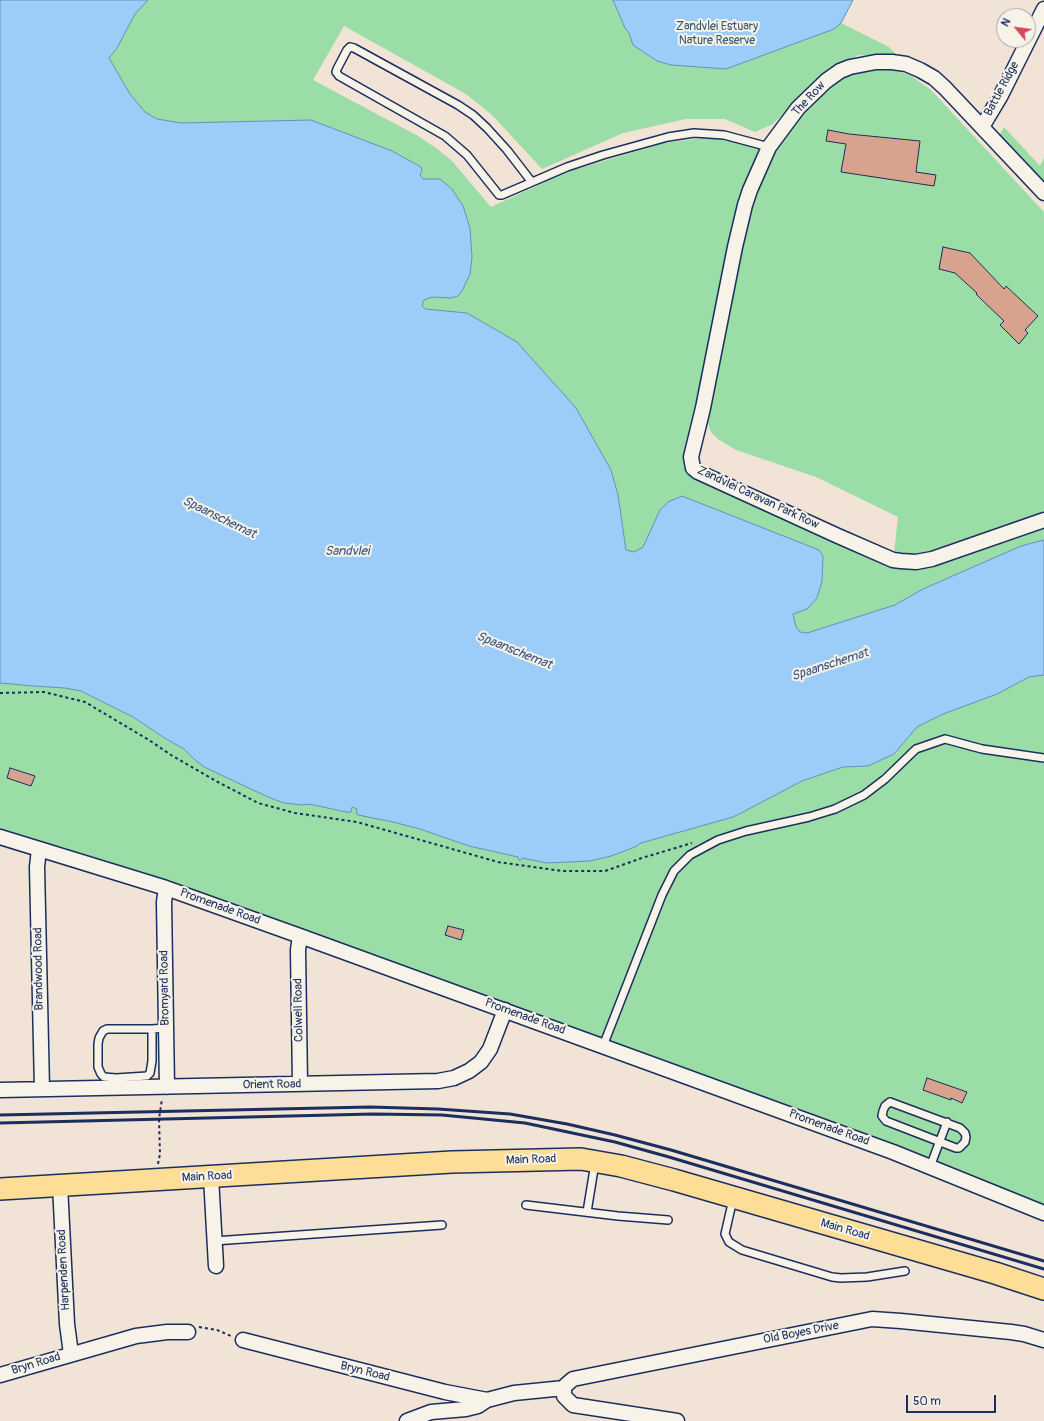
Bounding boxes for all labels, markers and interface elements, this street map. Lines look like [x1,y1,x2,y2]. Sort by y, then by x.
north arrow [996,8,1036,48]
text: N [998,16,1013,29]
park label: Zandvlei Estuary Nature Reserve [676,20,758,48]
street label: Battle Ridge [982,59,1022,119]
street label: The Row [789,79,829,119]
street label: Zandvlei Caravan Park Row [695,463,821,533]
water label: Spaanschemat [180,494,258,542]
water label: Sandvlei [325,544,369,560]
water label: Spaanschemat [474,629,554,673]
water label: Spaanschemat [790,645,870,685]
street label: Promenade Road [178,886,262,928]
street label: Brandwood Road [31,927,47,1011]
street label: Bromyard Road [157,950,173,1026]
street label: Colwell Road [291,978,307,1042]
street label: Promenade Road [483,996,567,1038]
street label: Orient Road [243,1077,301,1093]
street label: Promenade Road [787,1107,871,1149]
street label: Main Road [506,1152,556,1168]
street label: Main Road [181,1168,233,1186]
street label: Main Road [819,1216,871,1244]
street label: Harpenden Road [55,1229,73,1311]
street label: Old Boyes Drive [762,1319,840,1347]
street label: Bryn Road [10,1350,62,1378]
street label: Bryn Road [339,1359,391,1385]
scale bar [908,1387,998,1413]
text: 50 m [913,1394,941,1409]

